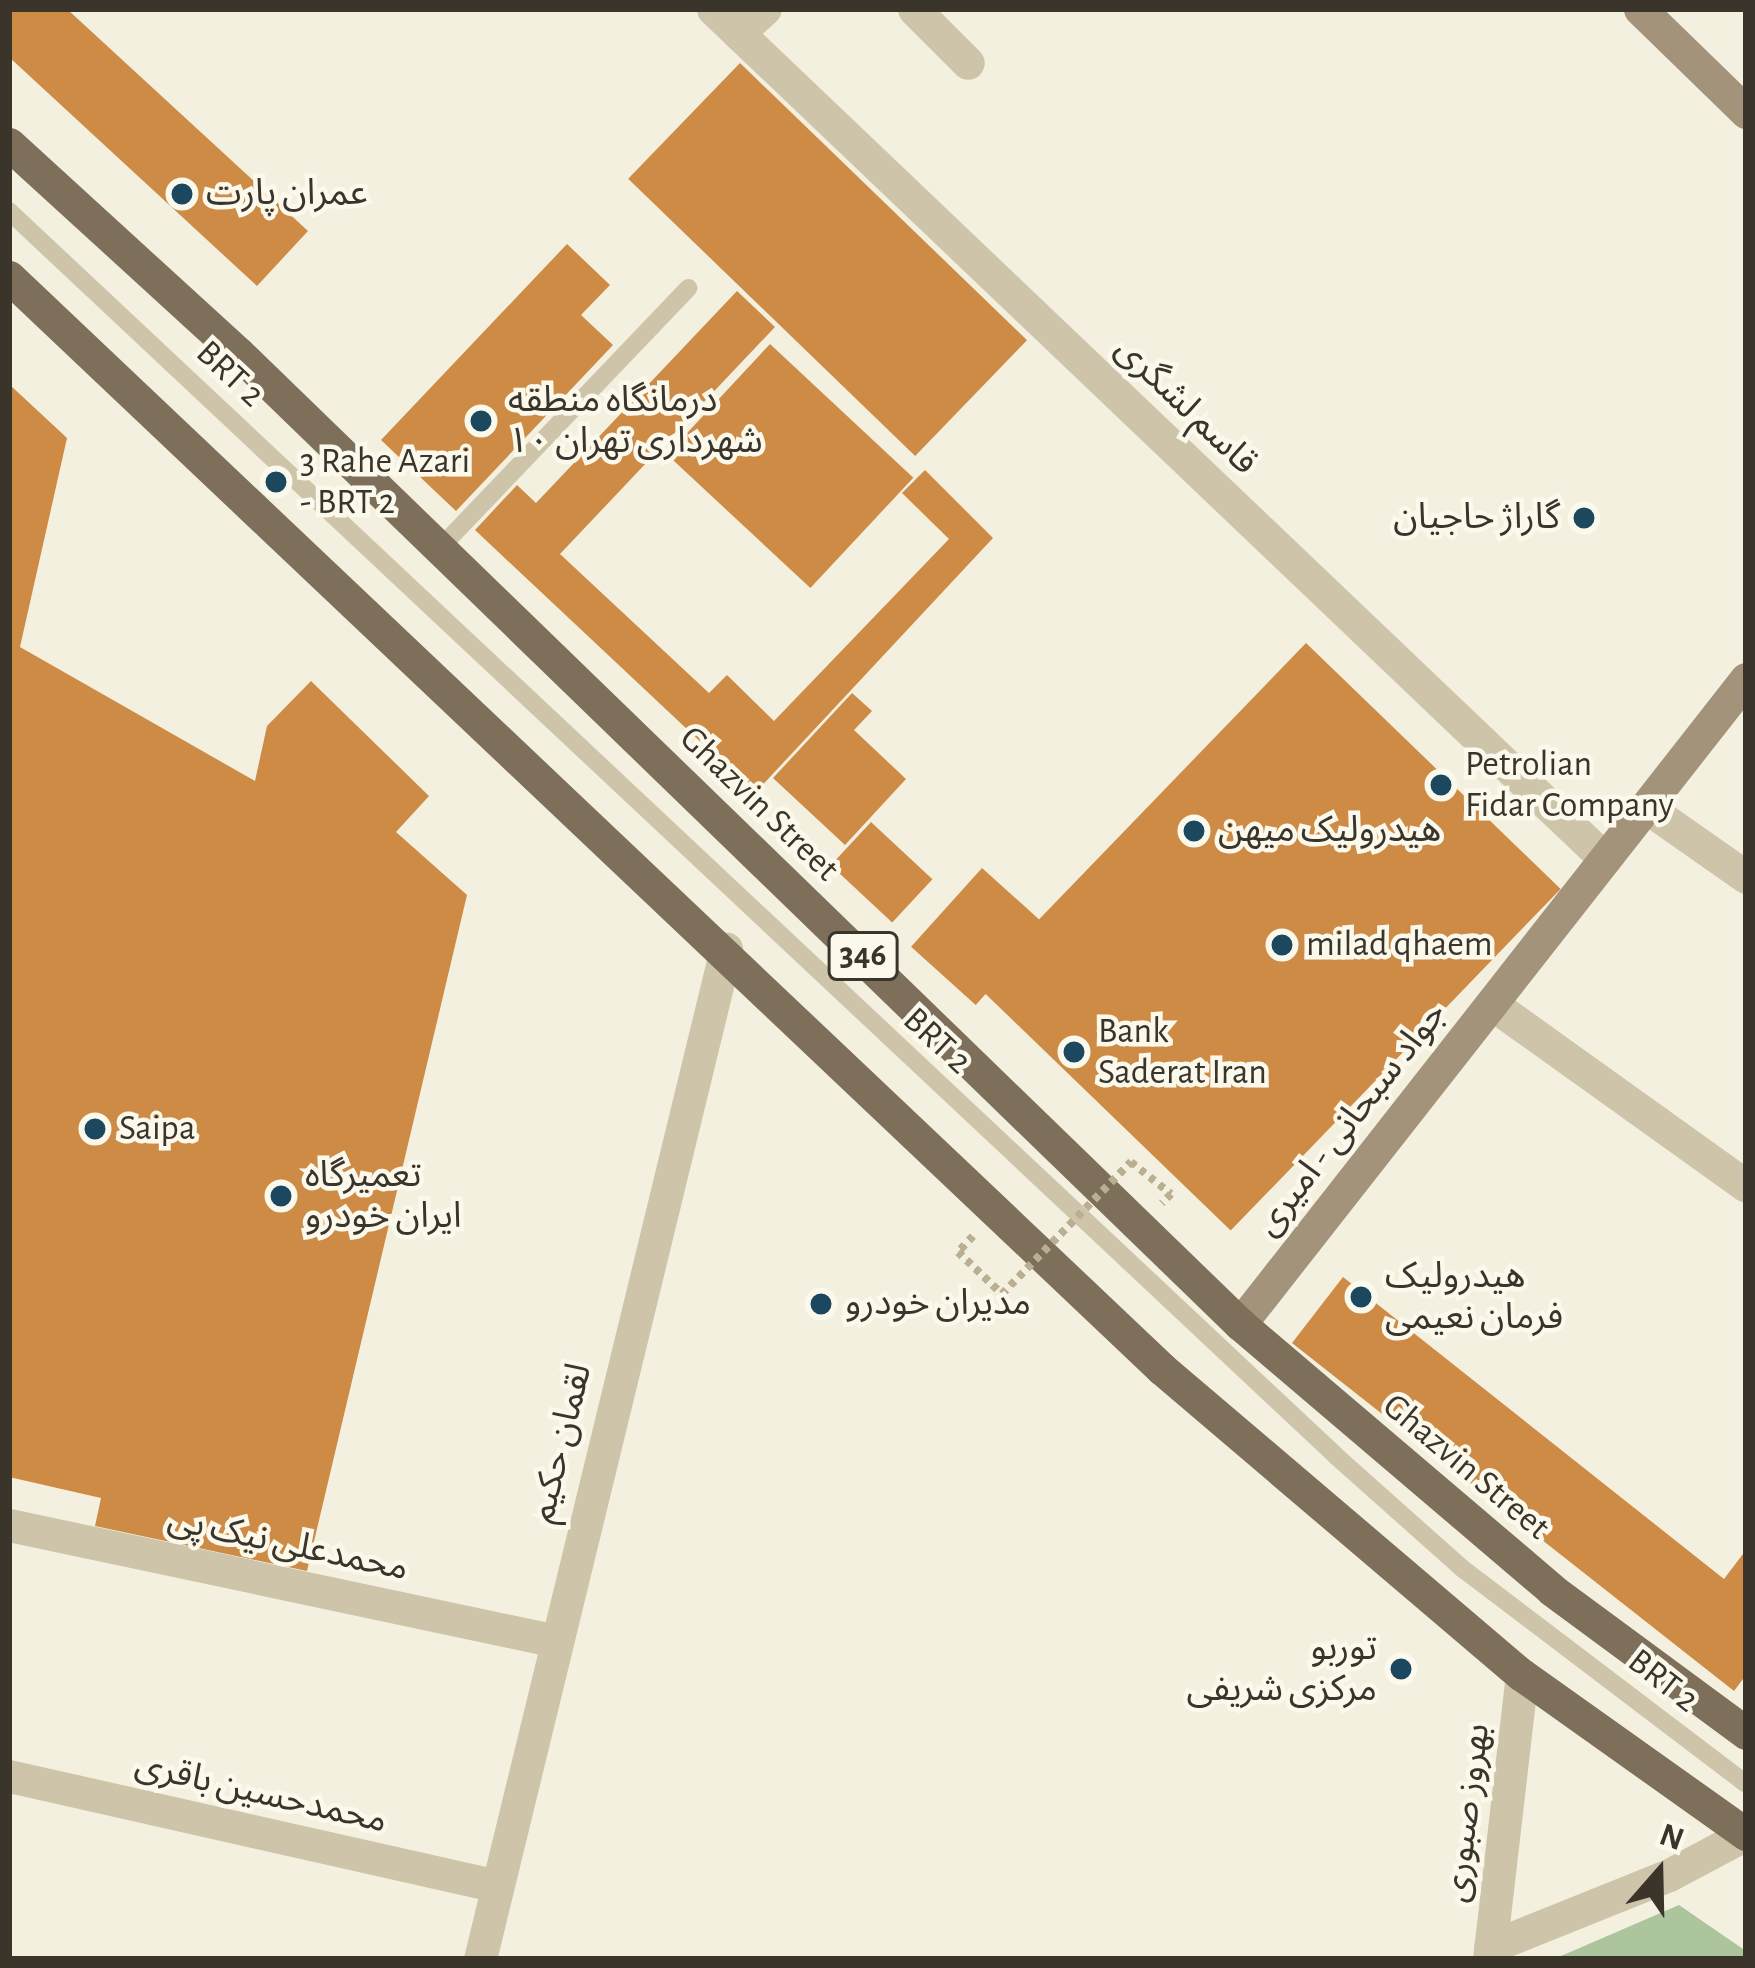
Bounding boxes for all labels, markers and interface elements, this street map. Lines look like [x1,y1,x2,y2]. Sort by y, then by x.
place label: عمران پارت [206,172,368,216]
marker: عمران پارت [169,181,195,207]
street label: قاسم لشگری [1106,328,1266,484]
street label: BRT 2 [187,332,273,416]
place label: درمانگاه منطقه ۱۰ شهرداری تهران [508,378,763,463]
marker: درمانگاه منطقه ۱۰ شهرداری تهران [465,405,497,437]
place label: 3 Rahe Azari - BRT 2 [300,439,470,524]
marker: 3 Rahe Azari - BRT 2 [263,469,289,495]
place label: گاراژ حاجیان [1393,496,1560,540]
marker: گاراژ حاجیان [1571,505,1597,531]
street label: Ghazvin Street [670,717,848,891]
place label: Petrolian Fidar Company [1465,742,1674,827]
marker: Petrolian Fidar Company [1428,772,1454,798]
place label: هیدرولیک میهن [1218,809,1441,853]
marker: هیدرولیک میهن [1181,818,1207,844]
place label: milad qhaem [1306,923,1493,967]
road number: 346 [827,929,899,983]
marker: milad qhaem [1269,932,1295,958]
street label: جواد سبحانی - امیری [1246,993,1456,1245]
street label: BRT 2 [894,999,980,1083]
place label: Bank Saderat Iran [1098,1009,1267,1094]
marker: Bank Saderat Iran [1061,1039,1087,1065]
place label: Saipa [119,1107,196,1151]
marker: Saipa [82,1116,108,1142]
place label: تعمیرگاه ایران خودرو [305,1153,462,1238]
marker: تعمیرگاه ایران خودرو [268,1183,294,1209]
place label: هیدرولیک فرمان نعیمی [1385,1254,1563,1339]
place label: مدیران خودرو [845,1282,1031,1326]
marker: هیدرولیک فرمان نعیمی [1348,1284,1374,1310]
marker: مدیران خودرو [808,1291,834,1317]
street label: لقمان حکیم [520,1359,602,1527]
street label: Ghazvin Street [1374,1385,1558,1549]
street label: محمدعلی نیک پی [164,1497,412,1591]
place label: توربو مرکزی شریفی [1186,1626,1377,1711]
street label: BRT 2 [1619,1640,1707,1722]
marker: توربو مرکزی شریفی [1388,1656,1414,1682]
street label: بهروز صبوری [1435,1721,1499,1905]
street label: محمدحسین باقری [131,1743,391,1843]
north arrow [1599,1812,1719,1932]
text: N [1655,1818,1688,1857]

